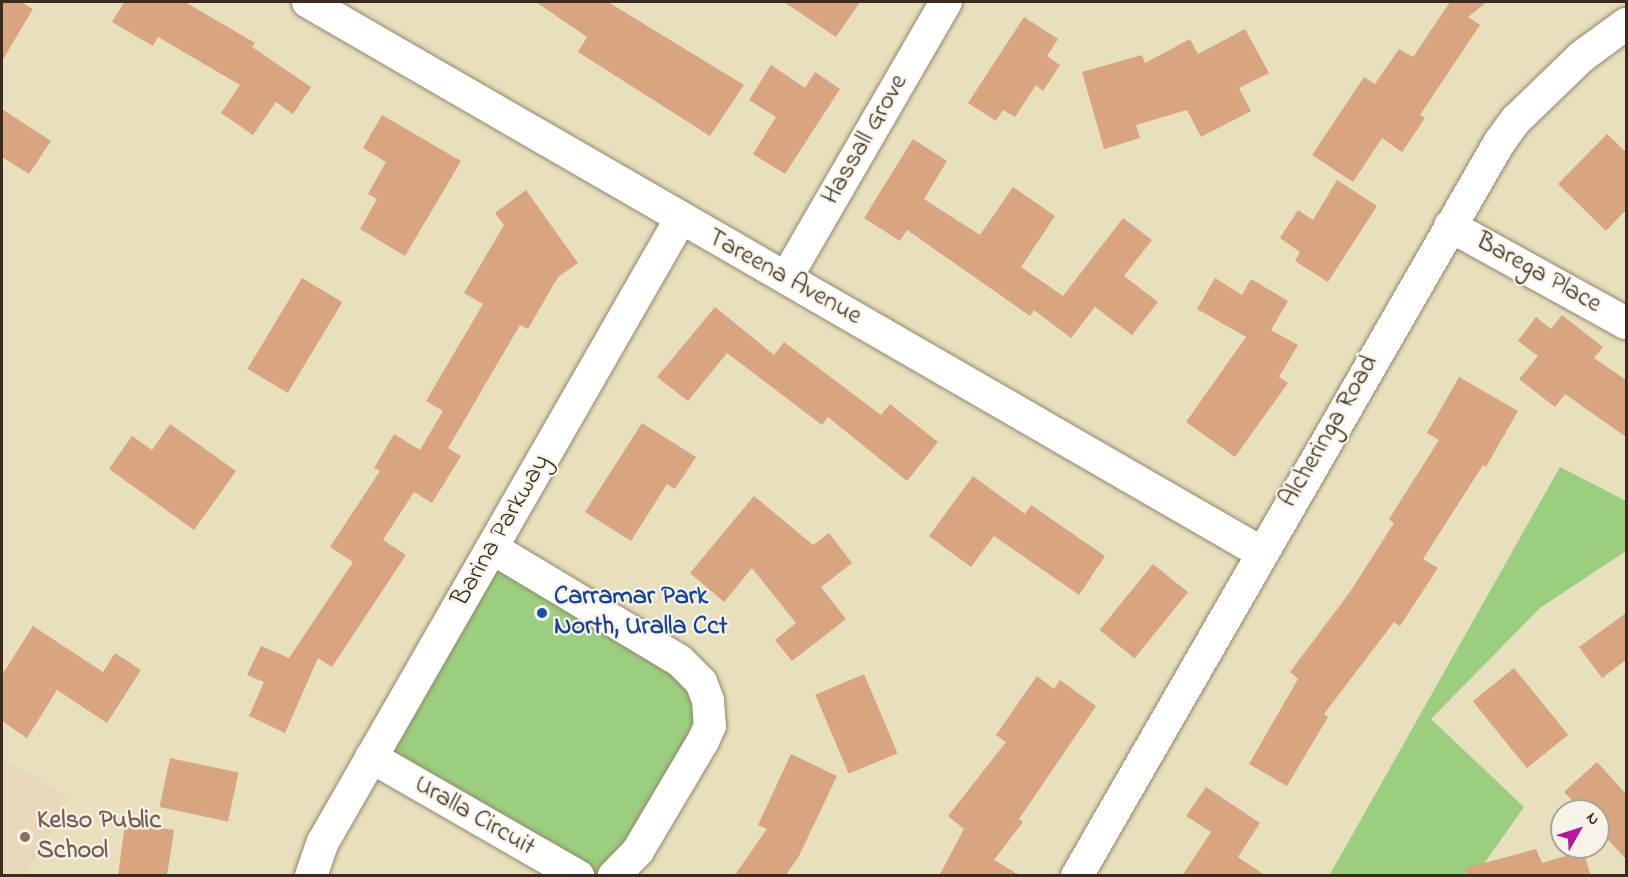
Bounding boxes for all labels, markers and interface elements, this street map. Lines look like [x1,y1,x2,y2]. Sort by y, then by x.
street label: Hassall Grove [816,69,916,211]
street label: Tareena Avenue [701,223,867,333]
street label: Barega Place [1470,227,1606,321]
street label: Alcheringa Road [1274,350,1386,514]
street label: Barina Parkway [446,450,558,612]
place label: Carramar Park North, Uralla Cct [554,582,728,644]
marker: Carramar Park North, Uralla Cct [535,606,549,620]
street label: Uralla Circuit [408,770,540,864]
north arrow [1550,799,1610,859]
place label: Kelso Public School [37,806,161,868]
text: N [1580,807,1605,831]
marker: Kelso Public School [18,830,32,844]

